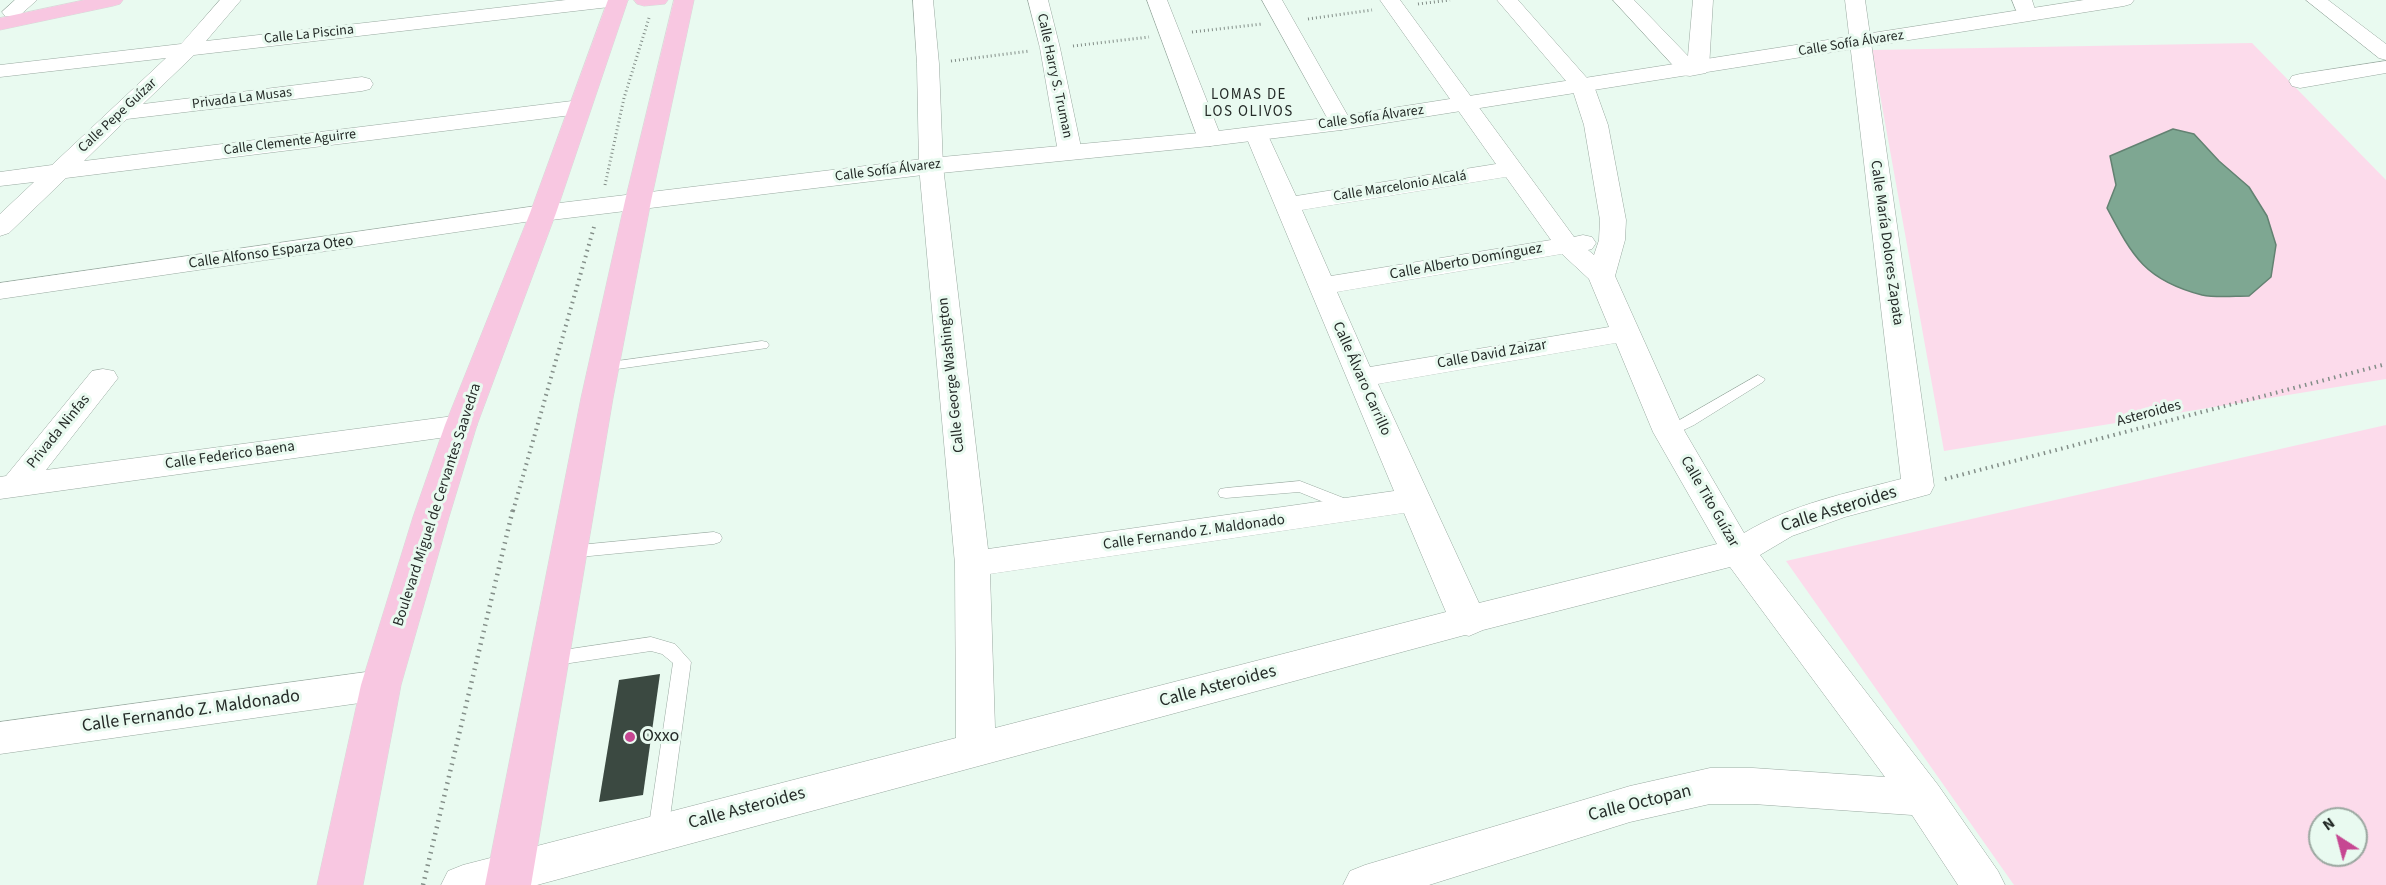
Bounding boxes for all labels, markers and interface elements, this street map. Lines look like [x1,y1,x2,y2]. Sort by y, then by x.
street label: Calle Harry S. Truman [1033,12,1075,140]
street label: Calle La Piscina [263,22,355,48]
street label: Calle Sofía Álvarez [1797,27,1905,61]
street label: Calle Pepe Guízar [75,75,161,157]
street label: Privada La Musas [191,85,293,113]
district label: LOMAS DE LOS OLIVOS [1204,87,1294,122]
street label: Calle Sofía Álvarez [1317,102,1425,134]
street label: Calle Clemente Aguirre [223,127,357,159]
street label: Calle Sofía Álvarez [834,156,942,186]
street label: Calle María Dolores Zapata [1866,159,1906,327]
street label: Calle Marcelonio Alcalá [1332,168,1468,206]
street label: Calle Alfonso Esparza Oteo [187,233,355,273]
street label: Calle Alberto Domínguez [1388,240,1544,284]
street label: Calle George Washington [935,296,969,454]
street label: Calle Álvaro Carrillo [1328,319,1394,439]
street label: Calle David Zaizar [1436,337,1548,373]
street label: Boulevard Miguel de Cervantes Saavedra [390,381,486,629]
street label: Privada Ninfas [24,391,94,473]
street label: Asteroides [2115,397,2183,431]
street label: Calle Federico Baena [164,438,296,474]
street label: Calle Tito Guízar [1676,453,1742,551]
street label: Calle Asteroides [1779,482,1899,538]
street label: Calle Fernando Z. Maldonado [1102,511,1286,555]
street label: Calle Asteroides [1157,661,1279,713]
street label: Calle Fernando Z. Maldonado [81,686,301,738]
place label: Oxxo [642,726,679,748]
marker: Oxxo [623,730,637,744]
street label: Calle Octopan [1586,781,1694,827]
street label: Calle Asteroides [686,783,808,835]
north arrow [2308,807,2368,867]
text: N [2318,812,2339,836]

